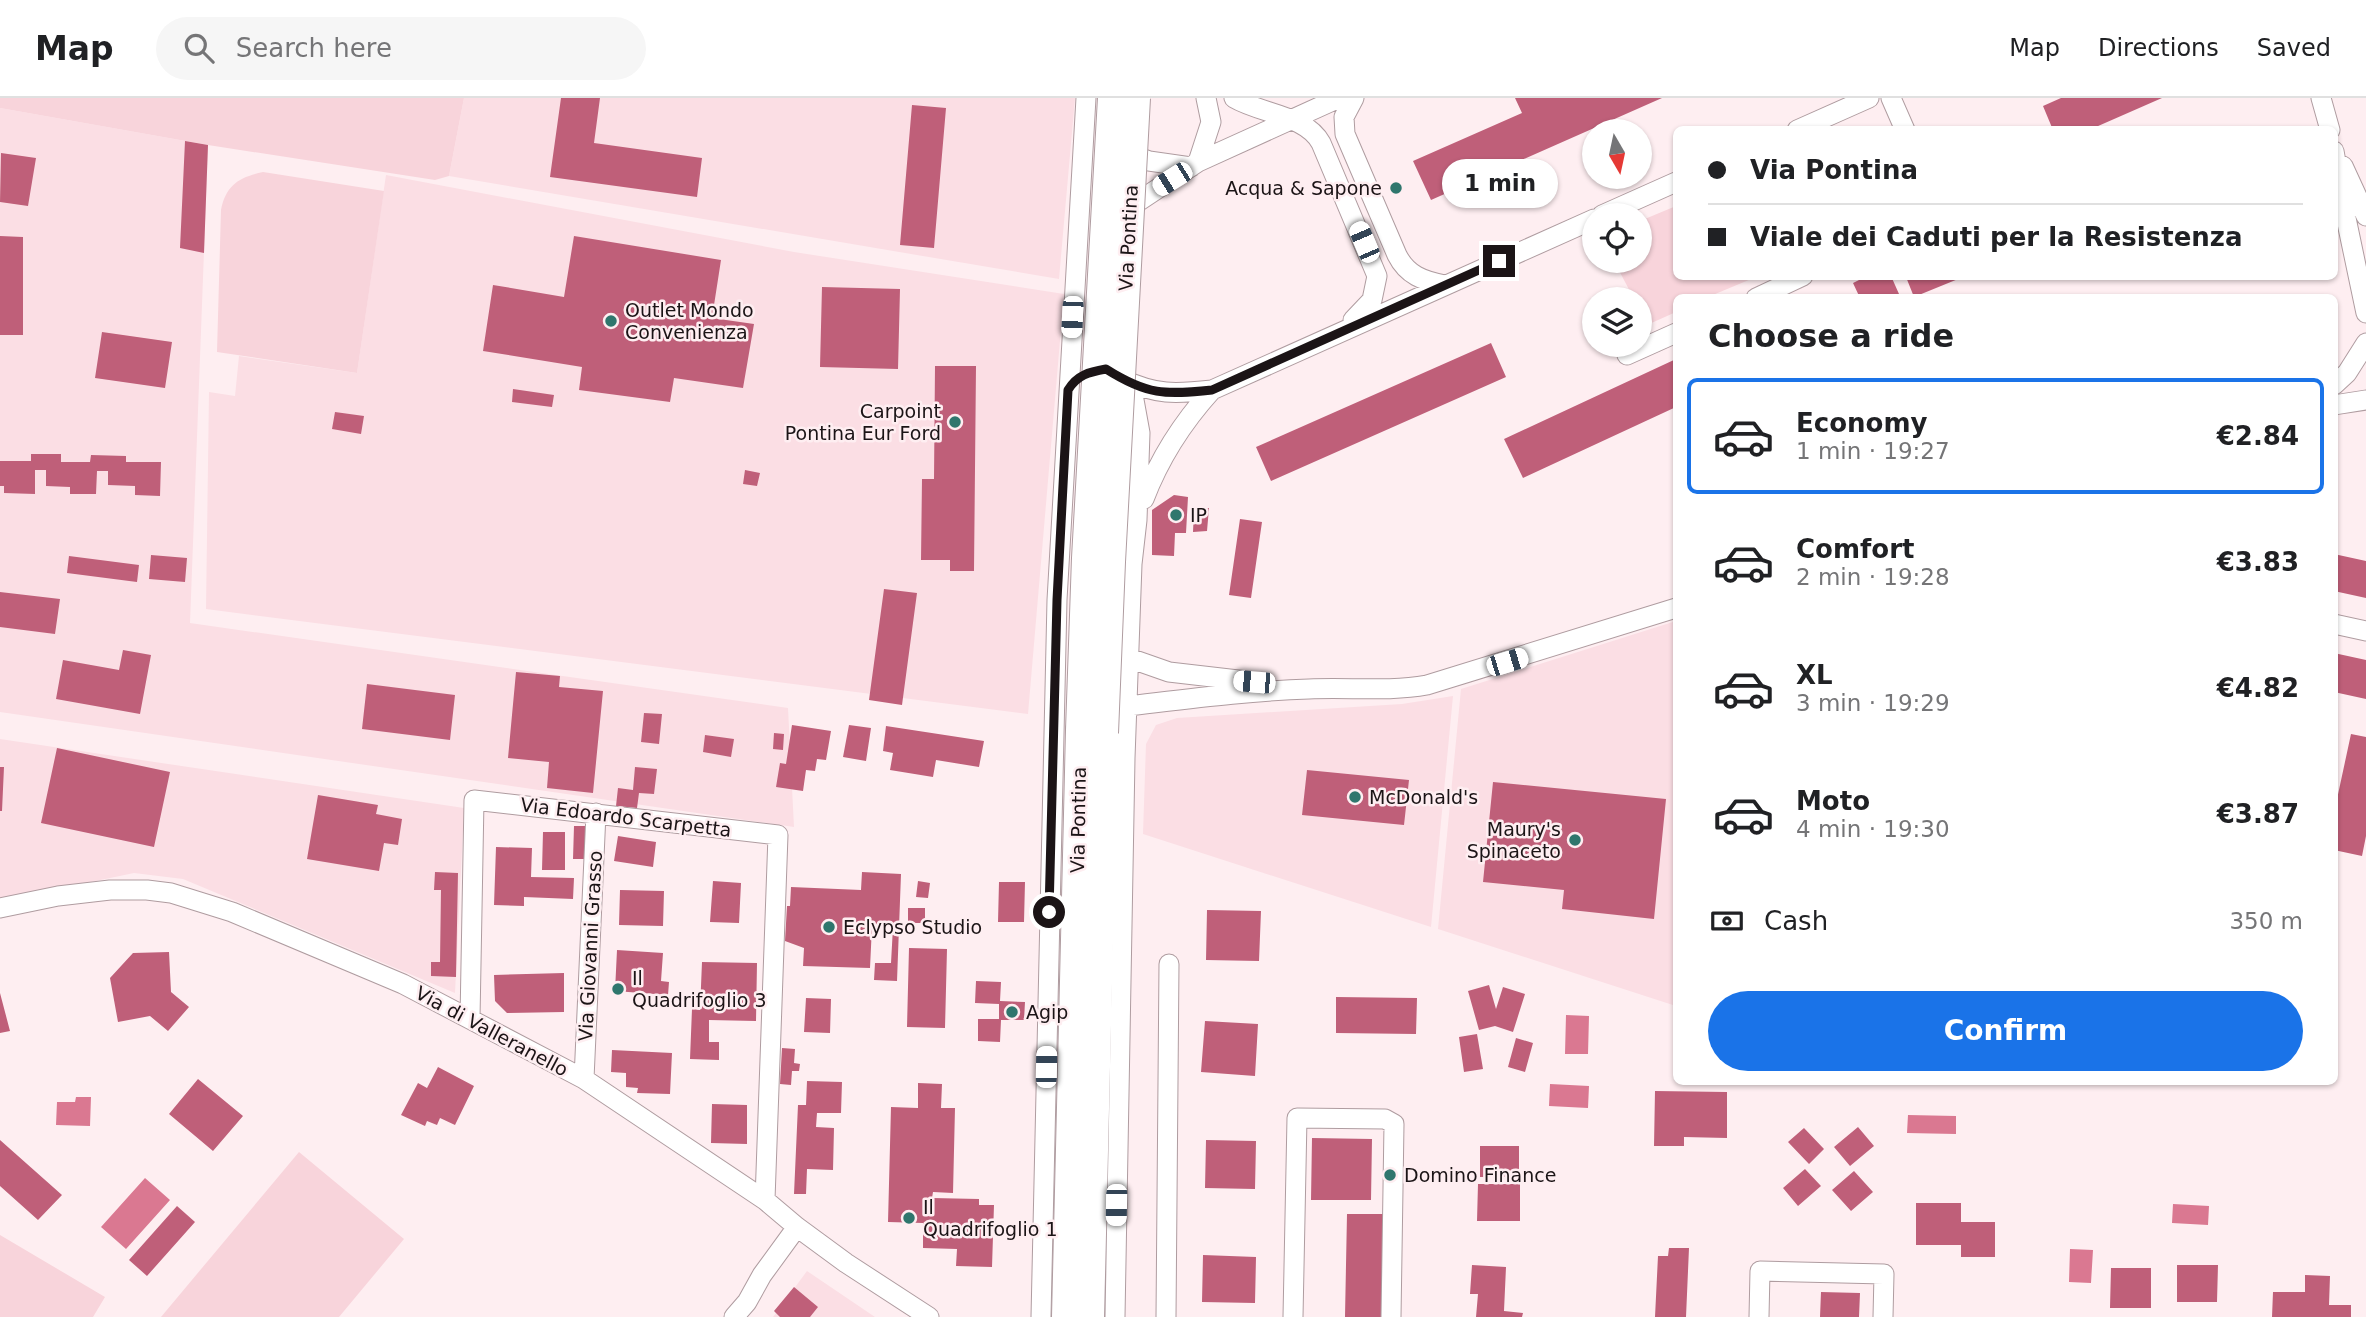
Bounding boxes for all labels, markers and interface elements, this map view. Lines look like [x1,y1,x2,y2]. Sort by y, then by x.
search box [156,17,646,80]
text: Map [35,29,114,68]
icon: search [180,29,218,67]
text: Search here [236,33,392,63]
text: Map [2009,34,2060,62]
text: Directions [2098,34,2219,62]
text: Saved [2257,34,2331,62]
north arrow [1582,119,1652,189]
map controls [1582,119,1652,357]
text: Via Pontina [1750,155,1918,185]
car [1149,159,1196,199]
callout: 1 min [1441,159,1557,208]
text: 1 min [1464,170,1536,196]
place label: Acqua & Sapone [1225,177,1382,199]
marker: Acqua & Sapone [1388,180,1404,196]
street label: Via Pontina [1114,184,1142,292]
button: locate [1582,203,1652,273]
car [1347,219,1382,265]
text: Viale dei Caduti per la Resistenza [1750,222,2242,252]
route end [1483,245,1515,277]
button: layers [1582,287,1652,357]
car [1061,295,1084,339]
place label: Outlet Mondo Convenienza [625,299,754,343]
marker: Outlet Mondo Convenienza [603,313,619,329]
text: Choose a ride [1708,317,1954,355]
place label: Carpoint Pontina Eur Ford [785,400,941,444]
icon: car [1712,405,1775,468]
text: Economy [1796,408,1927,438]
marker: Carpoint Pontina Eur Ford [947,414,963,430]
text: €2.84 [2217,421,2299,451]
text: 1 min · 19:27 [1796,438,1950,464]
place label: IP [1190,504,1207,526]
marker: IP [1168,507,1184,523]
icon: car [1712,531,1775,594]
text: Comfort [1796,534,1914,564]
text: €3.83 [2217,547,2299,577]
text: 2 min · 19:28 [1796,564,1950,590]
car [1484,646,1531,678]
icon: car [1712,657,1775,720]
text: XL [1796,660,1833,690]
car [1233,670,1276,694]
text: €4.82 [2217,673,2299,703]
text: 3 min · 19:29 [1796,690,1950,716]
street label: Via Pontina [1066,767,1090,873]
icon: car [1712,783,1775,846]
place label: McDonald's [1369,786,1478,808]
text: Moto [1796,786,1870,816]
marker: McDonald's [1347,789,1363,805]
street label: Via Edoardo Scarpetta [519,793,733,841]
text: €3.87 [2217,799,2299,829]
text: 4 min · 19:30 [1796,816,1950,842]
place label: Maury's Spinaceto [1467,818,1561,862]
marker: Maury's Spinaceto [1567,832,1583,848]
street label: Via Giovanni Grasso [574,850,606,1042]
route start [1033,896,1065,928]
icon: cash [1708,902,1746,940]
text: Cash [1764,906,1828,936]
text: 350 m [2229,908,2303,934]
place label: Eclypso Studio [843,916,982,938]
marker: Eclypso Studio [821,919,837,935]
place label: Il Quadrifoglio 3 [632,967,766,1011]
street label: Via di Valleranello [412,981,572,1081]
marker: Il Quadrifoglio 3 [610,981,626,997]
button: Confirm [1708,991,2303,1071]
place label: Agip [1026,1001,1068,1023]
marker: Agip [1004,1004,1020,1020]
car [1036,1046,1057,1088]
place label: Domino Finance [1404,1164,1556,1186]
marker: Domino Finance [1382,1167,1398,1183]
car [1106,1184,1127,1226]
place label: Il Quadrifoglio 1 [923,1196,1057,1240]
marker: Il Quadrifoglio 1 [901,1210,917,1226]

